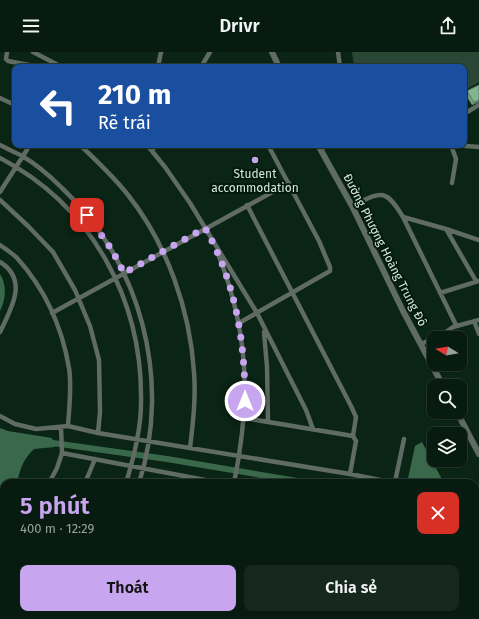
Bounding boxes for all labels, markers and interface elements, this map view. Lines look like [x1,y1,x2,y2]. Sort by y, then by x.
icon: menu [20,15,42,37]
text: Drivr [219,15,260,37]
icon: share [437,15,459,37]
text: 210 m [98,78,172,111]
icon: left [32,80,84,132]
text: Rẽ trái [98,112,151,134]
marker: Student accommodation [250,155,260,165]
place label: Student accommodation [211,167,299,195]
street label: Đường Phượng Hoàng Trung Đô [340,171,430,329]
pin [70,198,104,232]
icon: arrive [76,204,98,226]
north arrow [427,331,467,371]
map controls [427,331,467,467]
button: search [427,379,467,419]
position arrow [224,380,266,422]
button: layers [427,427,467,467]
text: 5 phút [20,492,90,520]
button: close [417,492,459,534]
text: 400 m · 12:29 [20,521,94,536]
button: Thoát [20,565,236,611]
button: Chia sẻ [244,565,459,611]

